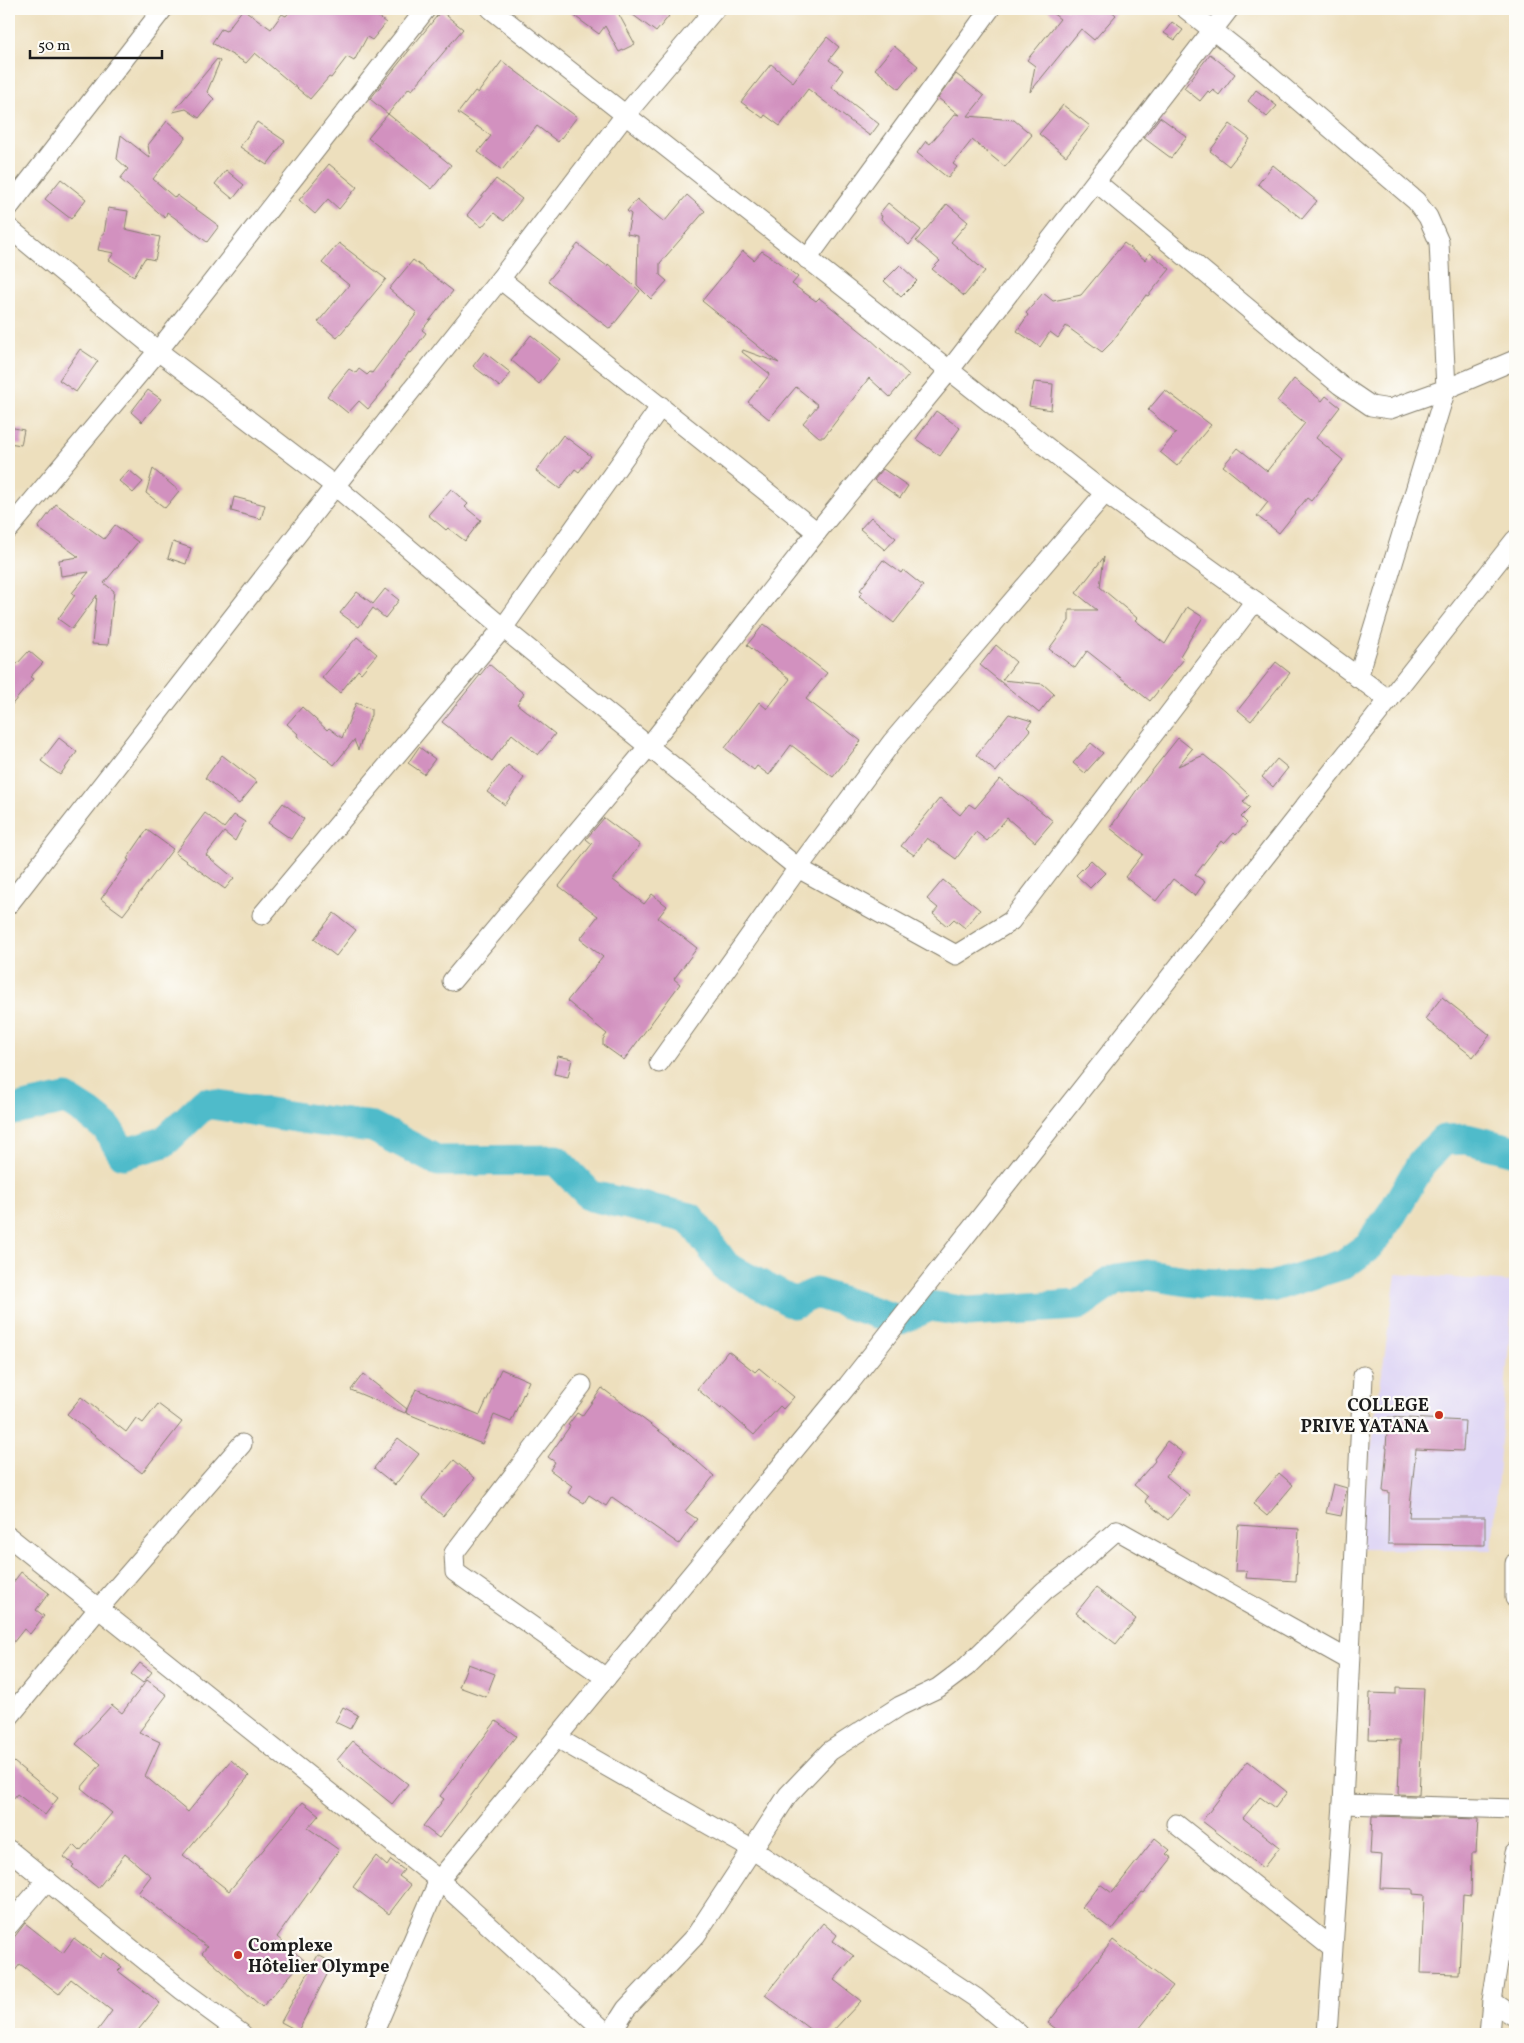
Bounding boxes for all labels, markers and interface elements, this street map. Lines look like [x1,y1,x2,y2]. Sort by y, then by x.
scale bar [30,28,162,60]
text: 50 m [38,36,70,57]
place label: COLLEGE PRIVE YATANA [1300,1394,1429,1440]
marker: COLLEGE PRIVE YATANA [1433,1409,1445,1421]
place label: Complexe Hôtelier Olympe [248,1934,389,1980]
marker: Complexe Hôtelier Olympe [232,1949,244,1961]

